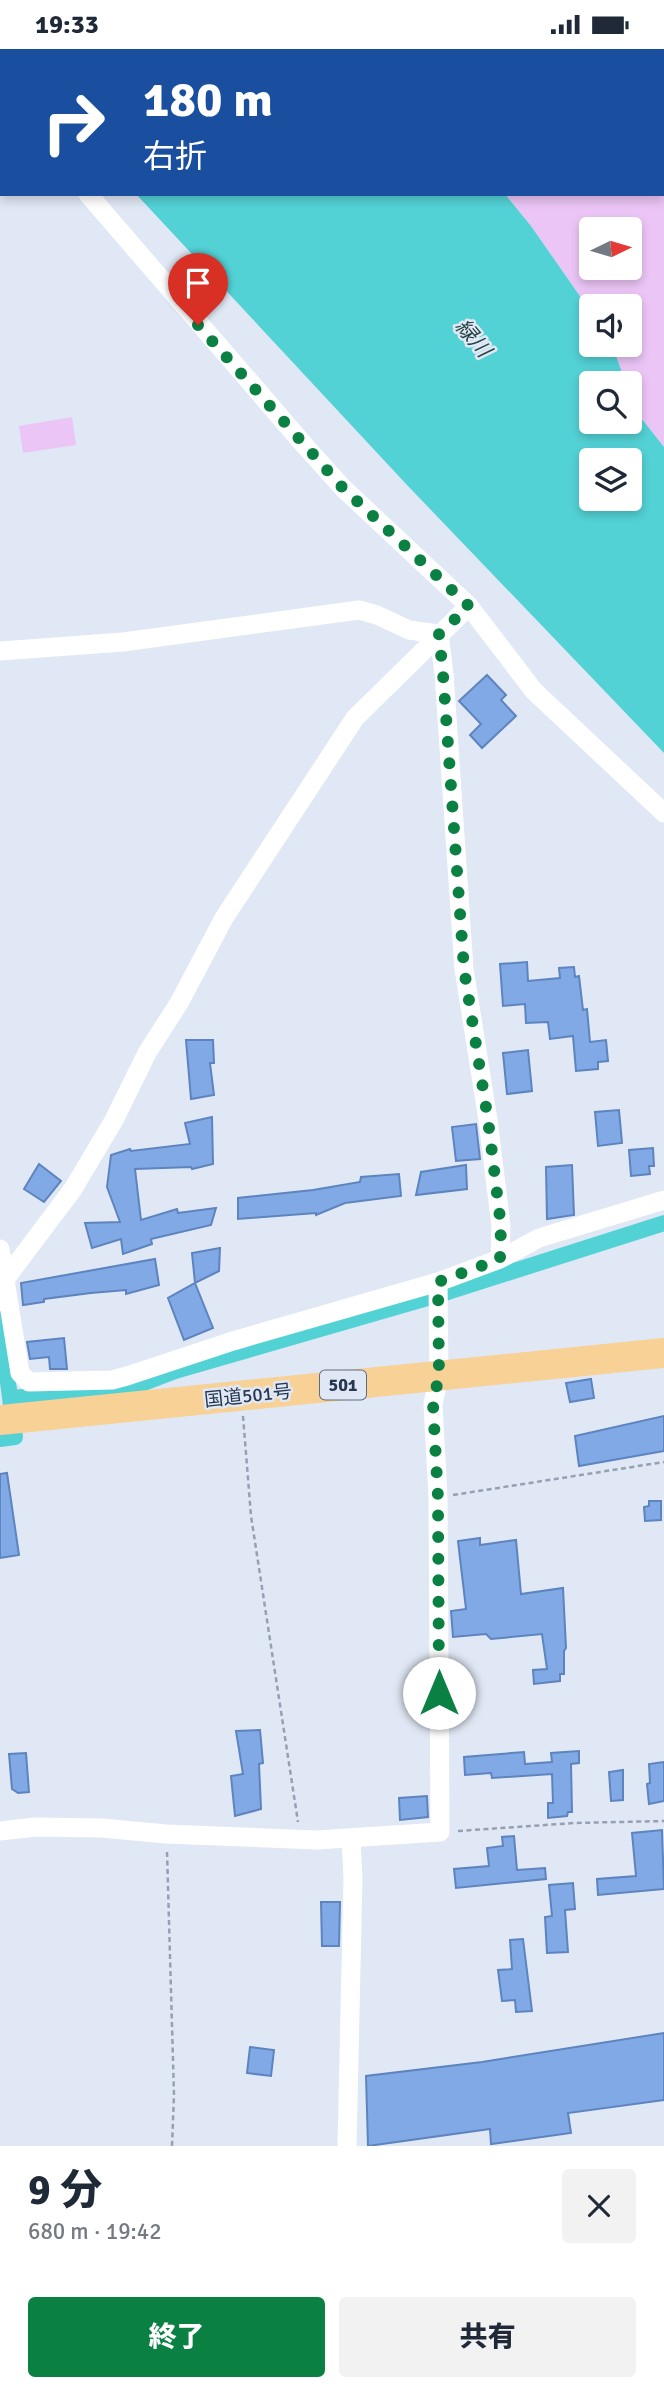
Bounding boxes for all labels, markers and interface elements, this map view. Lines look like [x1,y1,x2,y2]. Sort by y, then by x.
text: 19:33 [35,9,99,41]
text: 180 m [143,70,273,130]
icon: right [28,77,119,168]
text: 右折 [143,137,207,176]
north arrow [579,217,642,280]
map controls [579,217,642,511]
pin [168,253,228,325]
icon: arrive [179,264,217,302]
button: sound [579,294,642,357]
water label: 緑川 [450,314,498,364]
button: search [579,371,642,434]
button: layers [579,448,642,511]
road number: 501 [320,1371,366,1399]
street label: 国道501号 [203,1379,293,1413]
position arrow [402,1656,476,1730]
text: 9 分 [28,2165,102,2216]
button: close [562,2169,636,2243]
text: 680 m · 19:42 [28,2217,162,2246]
button: 終了 [28,2297,325,2377]
button: 共有 [339,2297,636,2377]

